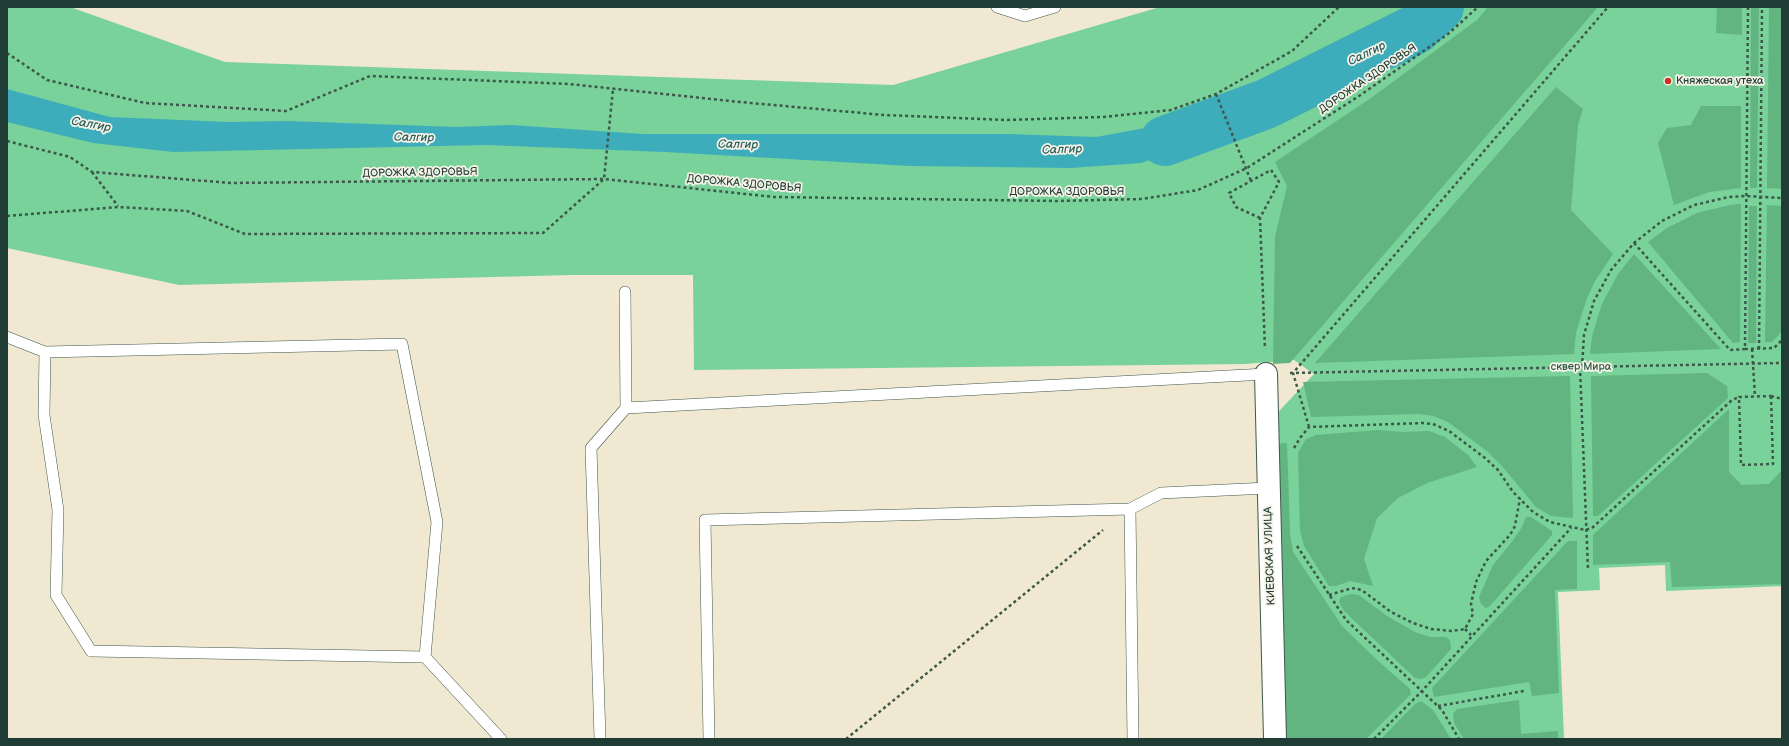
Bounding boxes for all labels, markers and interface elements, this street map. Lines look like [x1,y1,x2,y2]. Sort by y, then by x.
water label: Салгир [1346,39,1388,69]
street label: ДОРОЖКА ЗДОРОВЬЯ [1317,41,1419,117]
place label: Княжеская утеха [1676,74,1764,88]
marker: Княжеская утеха [1663,76,1673,86]
water label: Салгир [70,114,112,136]
water label: Салгир [394,130,434,146]
water label: Салгир [718,137,758,153]
water label: Салгир [1042,142,1082,158]
street label: ДОРОЖКА ЗДОРОВЬЯ [362,165,478,181]
street label: ДОРОЖКА ЗДОРОВЬЯ [686,172,802,196]
street label: ДОРОЖКА ЗДОРОВЬЯ [1009,185,1125,199]
park label: сквер Мира [1551,360,1611,374]
street label: КИЕВСКАЯ УЛИЦА [1262,506,1278,606]

